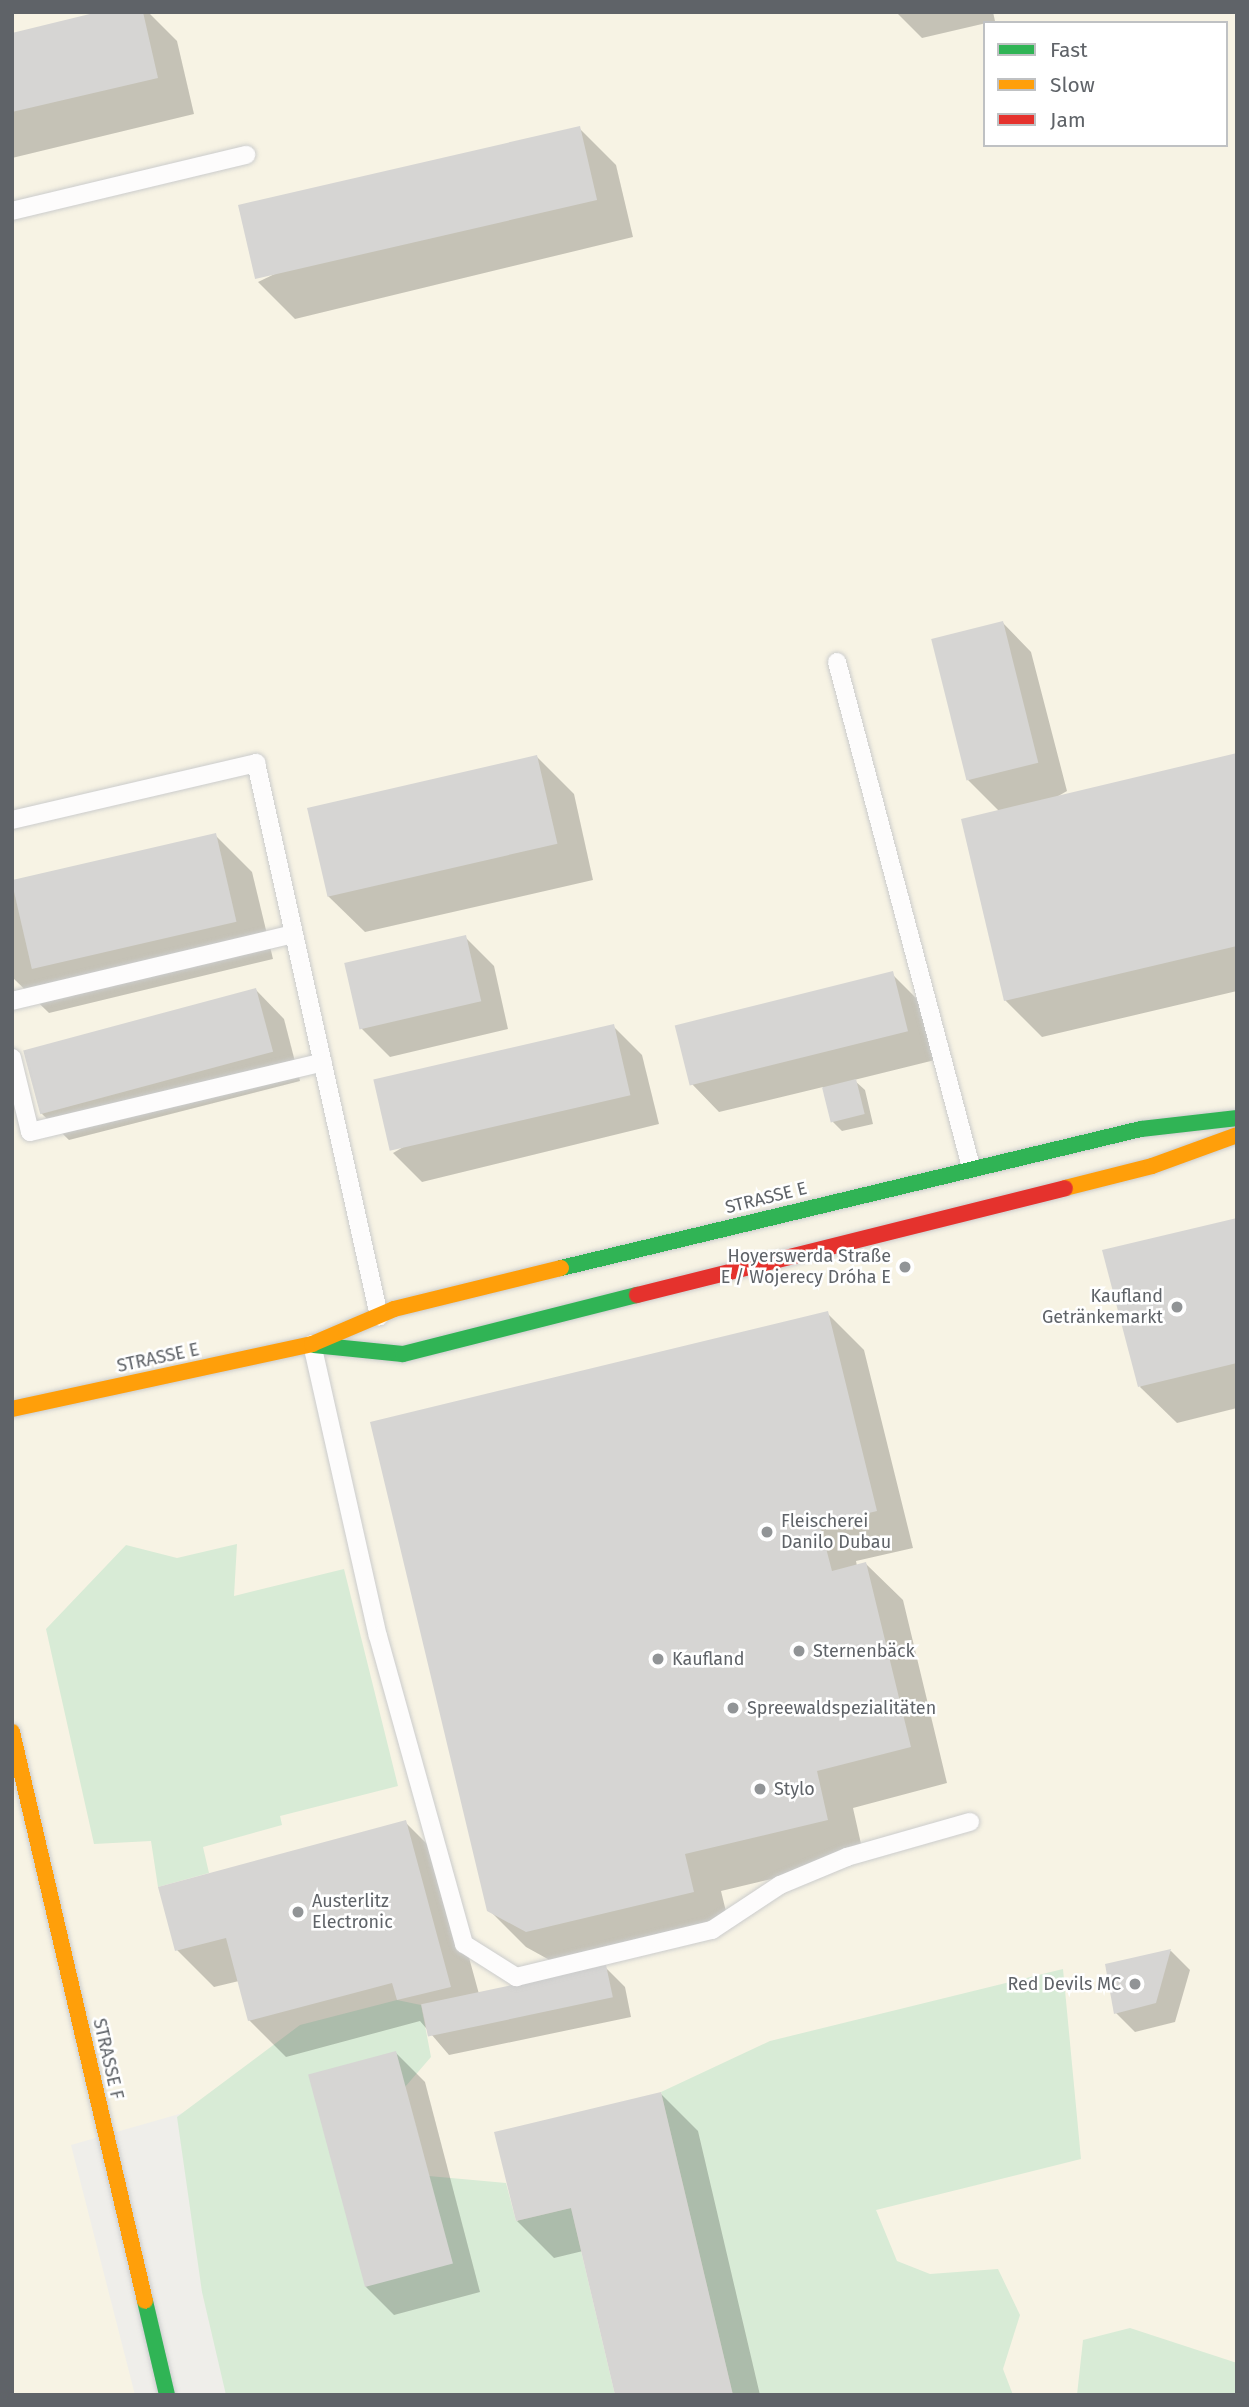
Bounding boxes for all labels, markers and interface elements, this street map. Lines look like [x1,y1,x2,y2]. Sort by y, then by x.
legend [983,21,1228,147]
text: Fast [1050,37,1088,63]
text: Slow [1050,72,1095,98]
text: Jam [1050,107,1086,133]
street label: STRASSE E [723,1177,809,1219]
place label: Hoyerswerda Straße E / Wojerecy Dróha E [721,1246,891,1288]
marker: Hoyerswerda Straße E / Wojerecy Dróha E [897,1259,913,1275]
place label: Kaufland Getränkemarkt [1042,1286,1163,1328]
marker: Kaufland Getränkemarkt [1169,1299,1185,1315]
street label: STRASSE E [115,1339,201,1377]
place label: Fleischerei Danilo Dubau [781,1511,891,1554]
marker: Fleischerei Danilo Dubau [759,1524,775,1540]
place label: Sternenbäck [813,1640,915,1662]
marker: Sternenbäck [791,1643,807,1659]
place label: Kaufland [672,1648,744,1670]
marker: Kaufland [650,1651,666,1667]
place label: Spreewaldspezialitäten [747,1697,936,1719]
marker: Spreewaldspezialitäten [725,1700,741,1716]
place label: Stylo [774,1778,815,1800]
marker: Stylo [752,1781,768,1797]
place label: Austerlitz Electronic [312,1891,393,1934]
marker: Austerlitz Electronic [290,1904,306,1920]
place label: Red Devils MC [1007,1973,1121,1995]
marker: Red Devils MC [1127,1976,1143,1992]
street label: STRASSE F [88,2016,128,2102]

